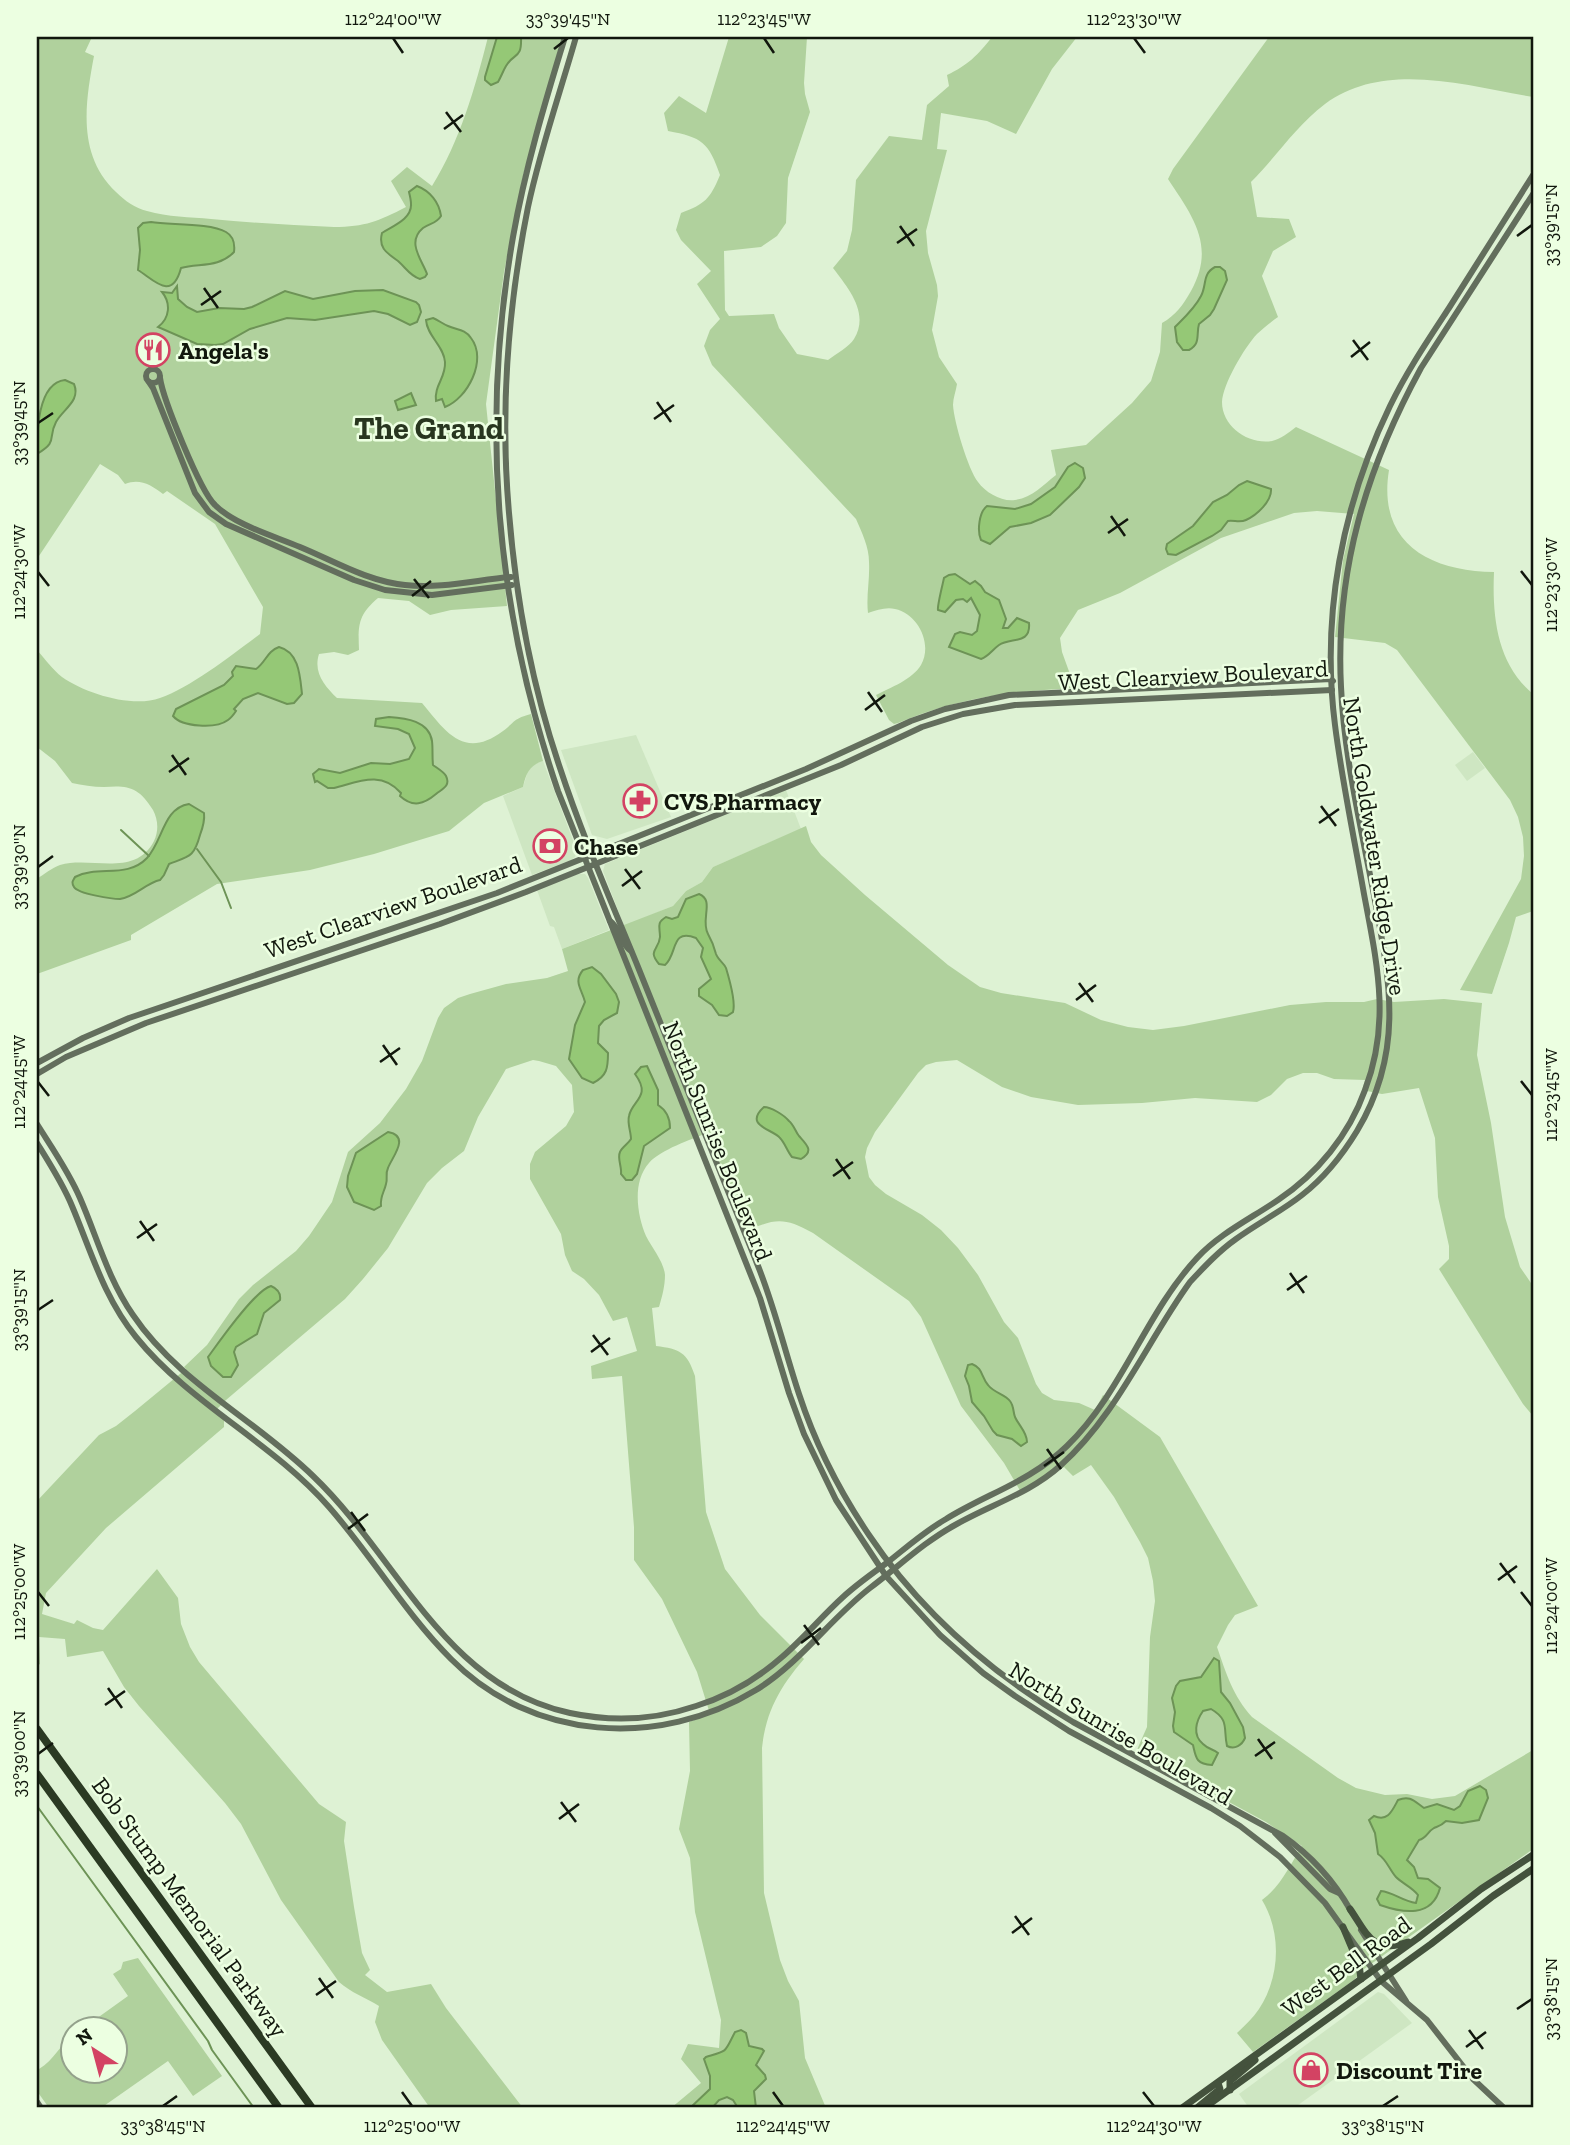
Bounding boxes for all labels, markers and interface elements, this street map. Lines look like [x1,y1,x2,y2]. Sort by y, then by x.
text: 112°24'00"W [345,8,441,30]
text: 33°39'45"N [526,8,610,30]
text: 112°23'45"W [717,8,811,30]
text: 112°23'30"W [1087,8,1181,30]
text: 33°39'15"N [1540,184,1562,266]
restaurant icon: Angela's [134,331,172,369]
place label: Angela's [178,336,269,365]
text: 33°39'45"N [8,381,30,465]
district label: The Grand [354,409,504,447]
text: 112°24'30"W [8,524,30,619]
text: 112°23'30"W [1540,538,1562,632]
street label: West Clearview Boulevard [1057,653,1329,697]
street label: North Goldwater Ridge Drive [1337,695,1413,997]
pharmacy icon: CVS Pharmacy [621,782,659,820]
place label: CVS Pharmacy [664,787,822,816]
text: 33°39'30"N [8,824,30,910]
bank icon: Chase [531,827,569,865]
place label: Chase [574,832,639,861]
street label: West Clearview Boulevard [261,849,525,965]
street label: North Sunrise Boulevard [657,1017,779,1265]
text: 112°24'45"W [8,1035,30,1129]
text: 112°23'45"W [1540,1048,1562,1142]
text: 33°39'15"N [8,1269,30,1351]
text: 112°25'00"W [8,1544,30,1640]
text: 112°24'00"W [1540,1558,1562,1654]
street label: North Sunrise Boulevard [1004,1655,1238,1811]
text: 33°39'00"N [8,1710,30,1798]
street label: Bob Stump Memorial Parkway [86,1771,294,2043]
street label: West Bell Road [1276,1909,1416,2023]
text: 33°38'15"N [1540,1958,1562,2040]
north arrow [60,2016,130,2086]
text: N [72,2023,97,2050]
shop icon: Discount Tire [1292,2051,1330,2089]
place label: Discount Tire [1336,2056,1482,2085]
text: 33°38'45"N [121,2115,205,2137]
text: 112°25'00"W [364,2115,460,2137]
text: 112°24'45"W [736,2115,830,2137]
text: 112°24'30"W [1107,2115,1202,2137]
text: 33°38'15"N [1342,2115,1424,2137]

